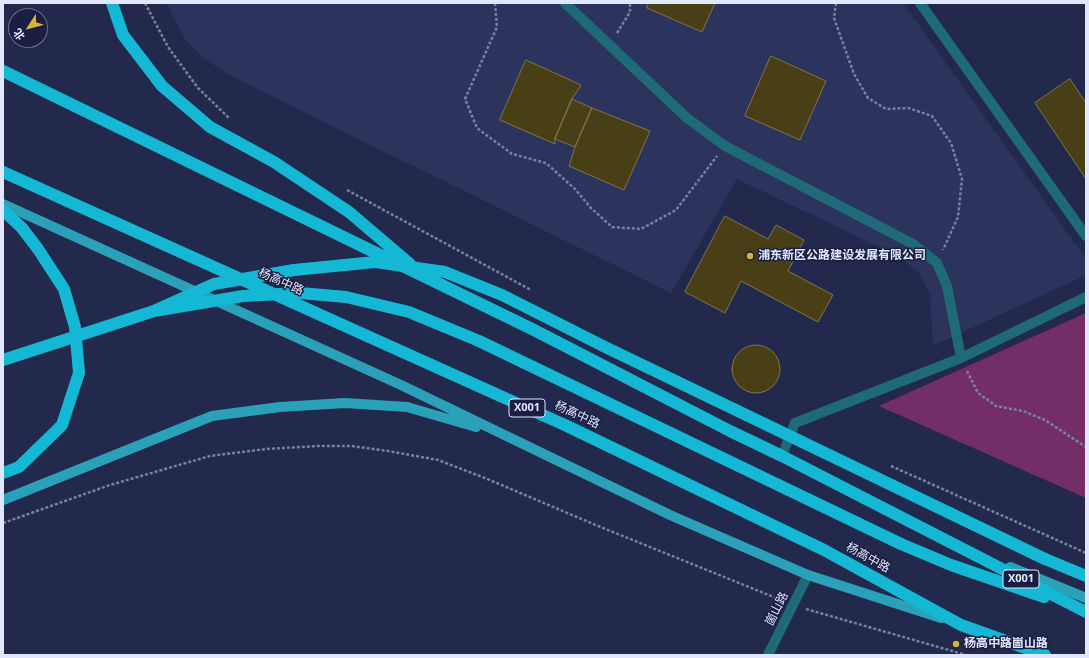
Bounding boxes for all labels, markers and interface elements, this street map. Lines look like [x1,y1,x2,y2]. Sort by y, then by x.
north arrow [8,8,48,48]
text: 北 [9,26,28,44]
place label: 浦东新区公路建设发展有限公司 [758,249,926,263]
marker: 浦东新区公路建设发展有限公司 [745,251,755,261]
street label: 杨高中路 [256,266,306,298]
street label: 杨高中路 [552,398,602,432]
road number: X001 [509,399,545,417]
street label: 杨高中路 [844,540,892,576]
road number: X001 [1003,570,1039,588]
street label: 崮山路 [762,590,792,628]
place label: 杨高中路崮山路 [964,637,1048,651]
marker: 杨高中路崮山路 [951,639,961,649]

